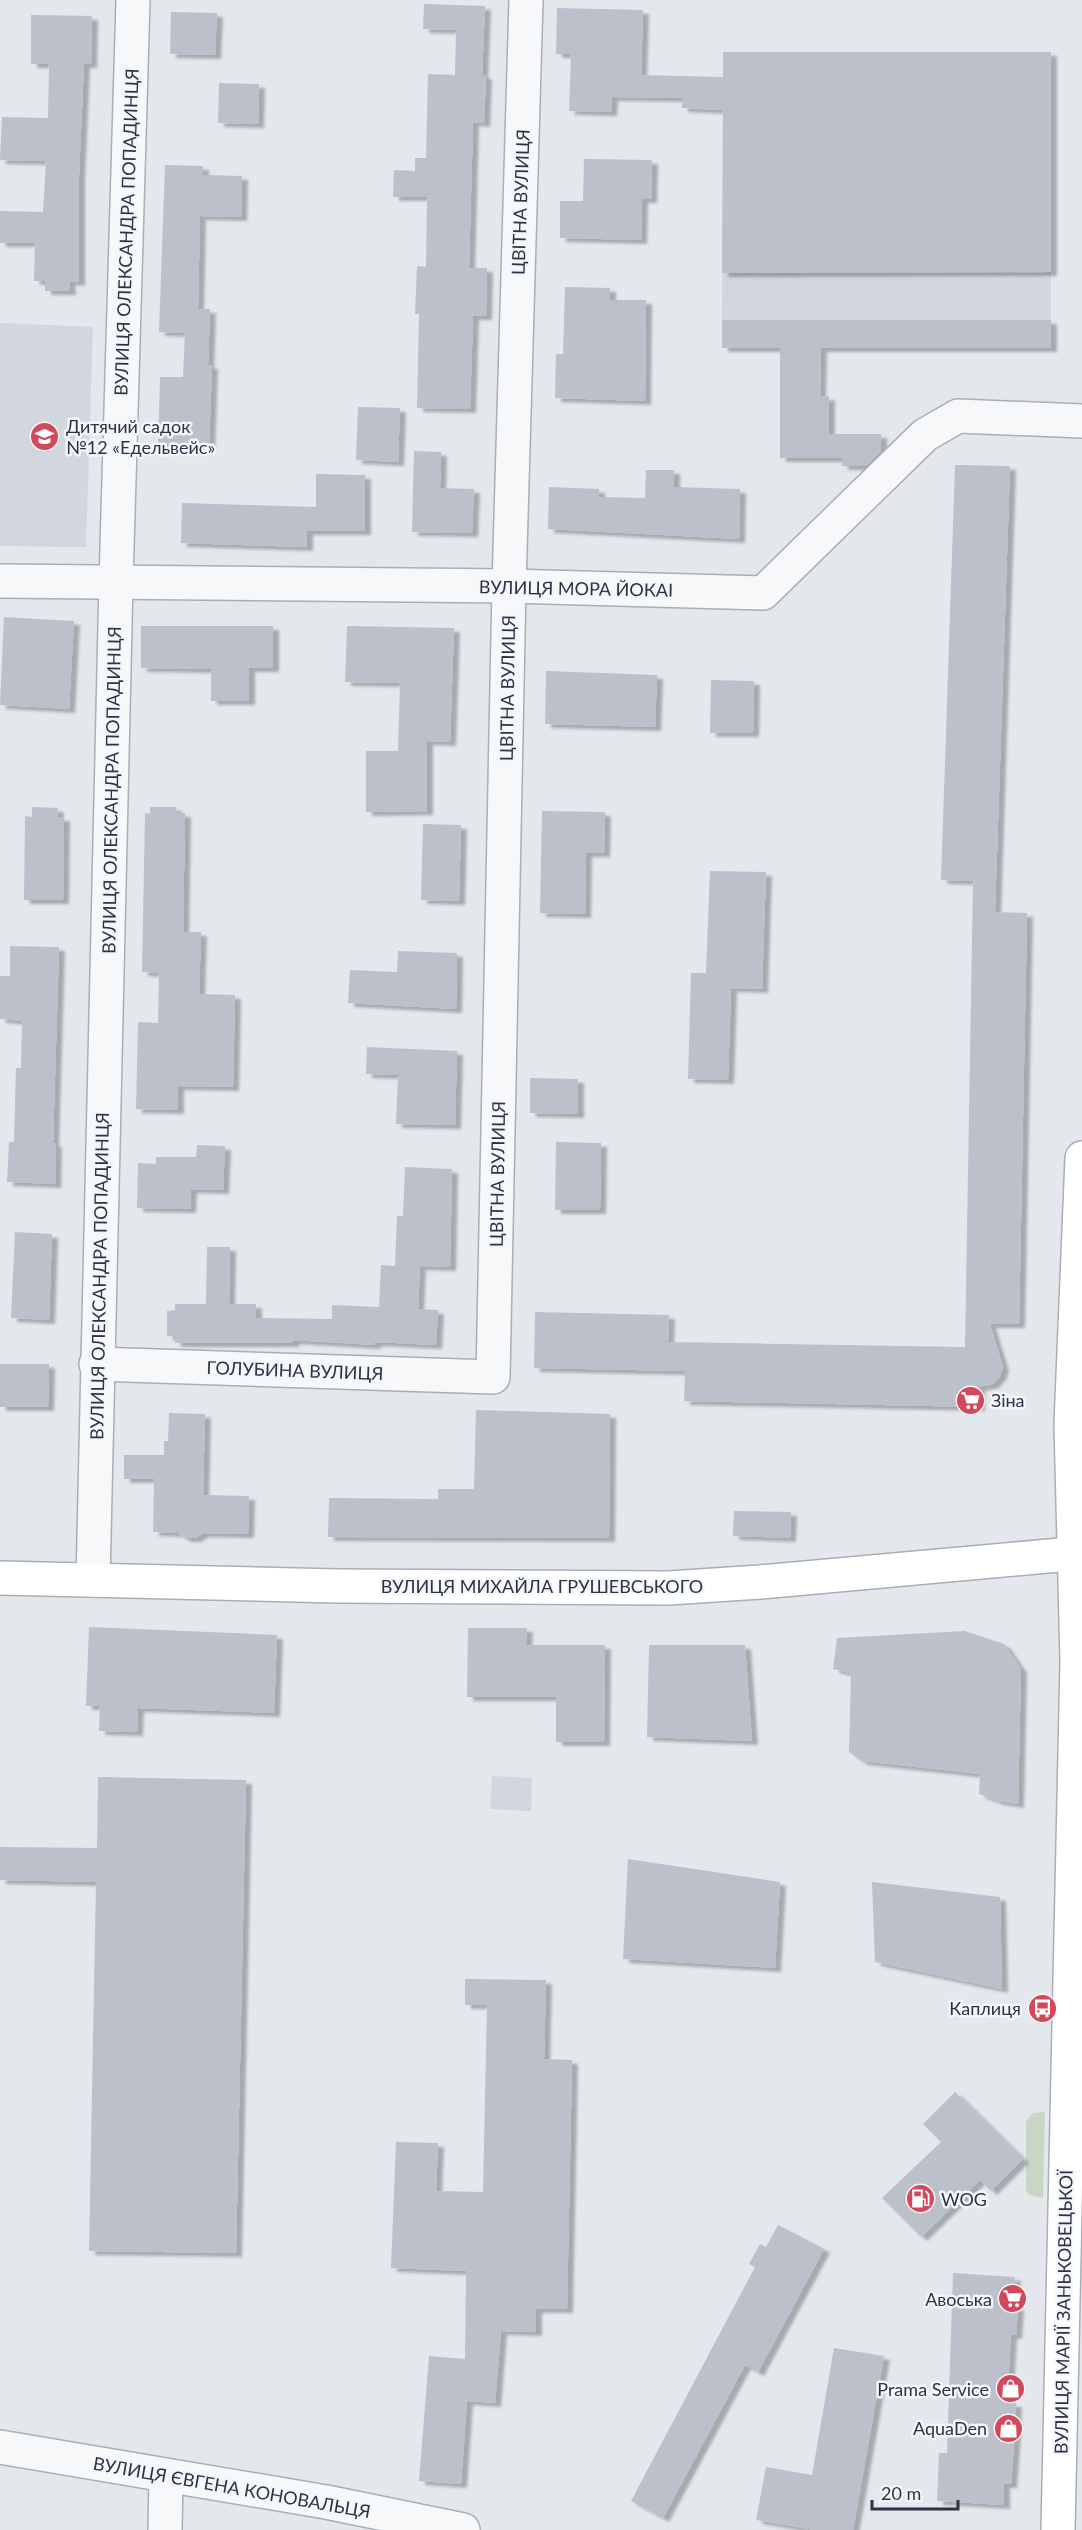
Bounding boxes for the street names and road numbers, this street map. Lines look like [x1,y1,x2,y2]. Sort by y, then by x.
street label: ВУЛИЦЯ ОЛЕКСАНДРА ПОПАДИНЦЯ [109,68,143,396]
street label: ЦВІТНА ВУЛИЦЯ [506,129,534,275]
street label: ВУЛИЦЯ МОРА ЙОКАІ [479,575,673,601]
street label: ЦВІТНА ВУЛИЦЯ [495,615,519,761]
street label: ВУЛИЦЯ ОЛЕКСАНДРА ПОПАДИНЦЯ [97,626,125,954]
street label: ЦВІТНА ВУЛИЦЯ [485,1101,509,1247]
street label: ВУЛИЦЯ ОЛЕКСАНДРА ПОПАДИНЦЯ [85,1112,113,1440]
street label: ГОЛУБИНА ВУЛИЦЯ [206,1356,384,1384]
street label: ВУЛИЦЯ МИХАЙЛА ГРУШЕВСЬКОГО [381,1575,703,1597]
street label: ВУЛИЦЯ МАРІЇ ЗАНЬКОВЕЦЬКОЇ [1050,2169,1076,2454]
street label: ВУЛИЦЯ ЄВГЕНА КОНОВАЛЬЦЯ [92,2452,372,2522]

